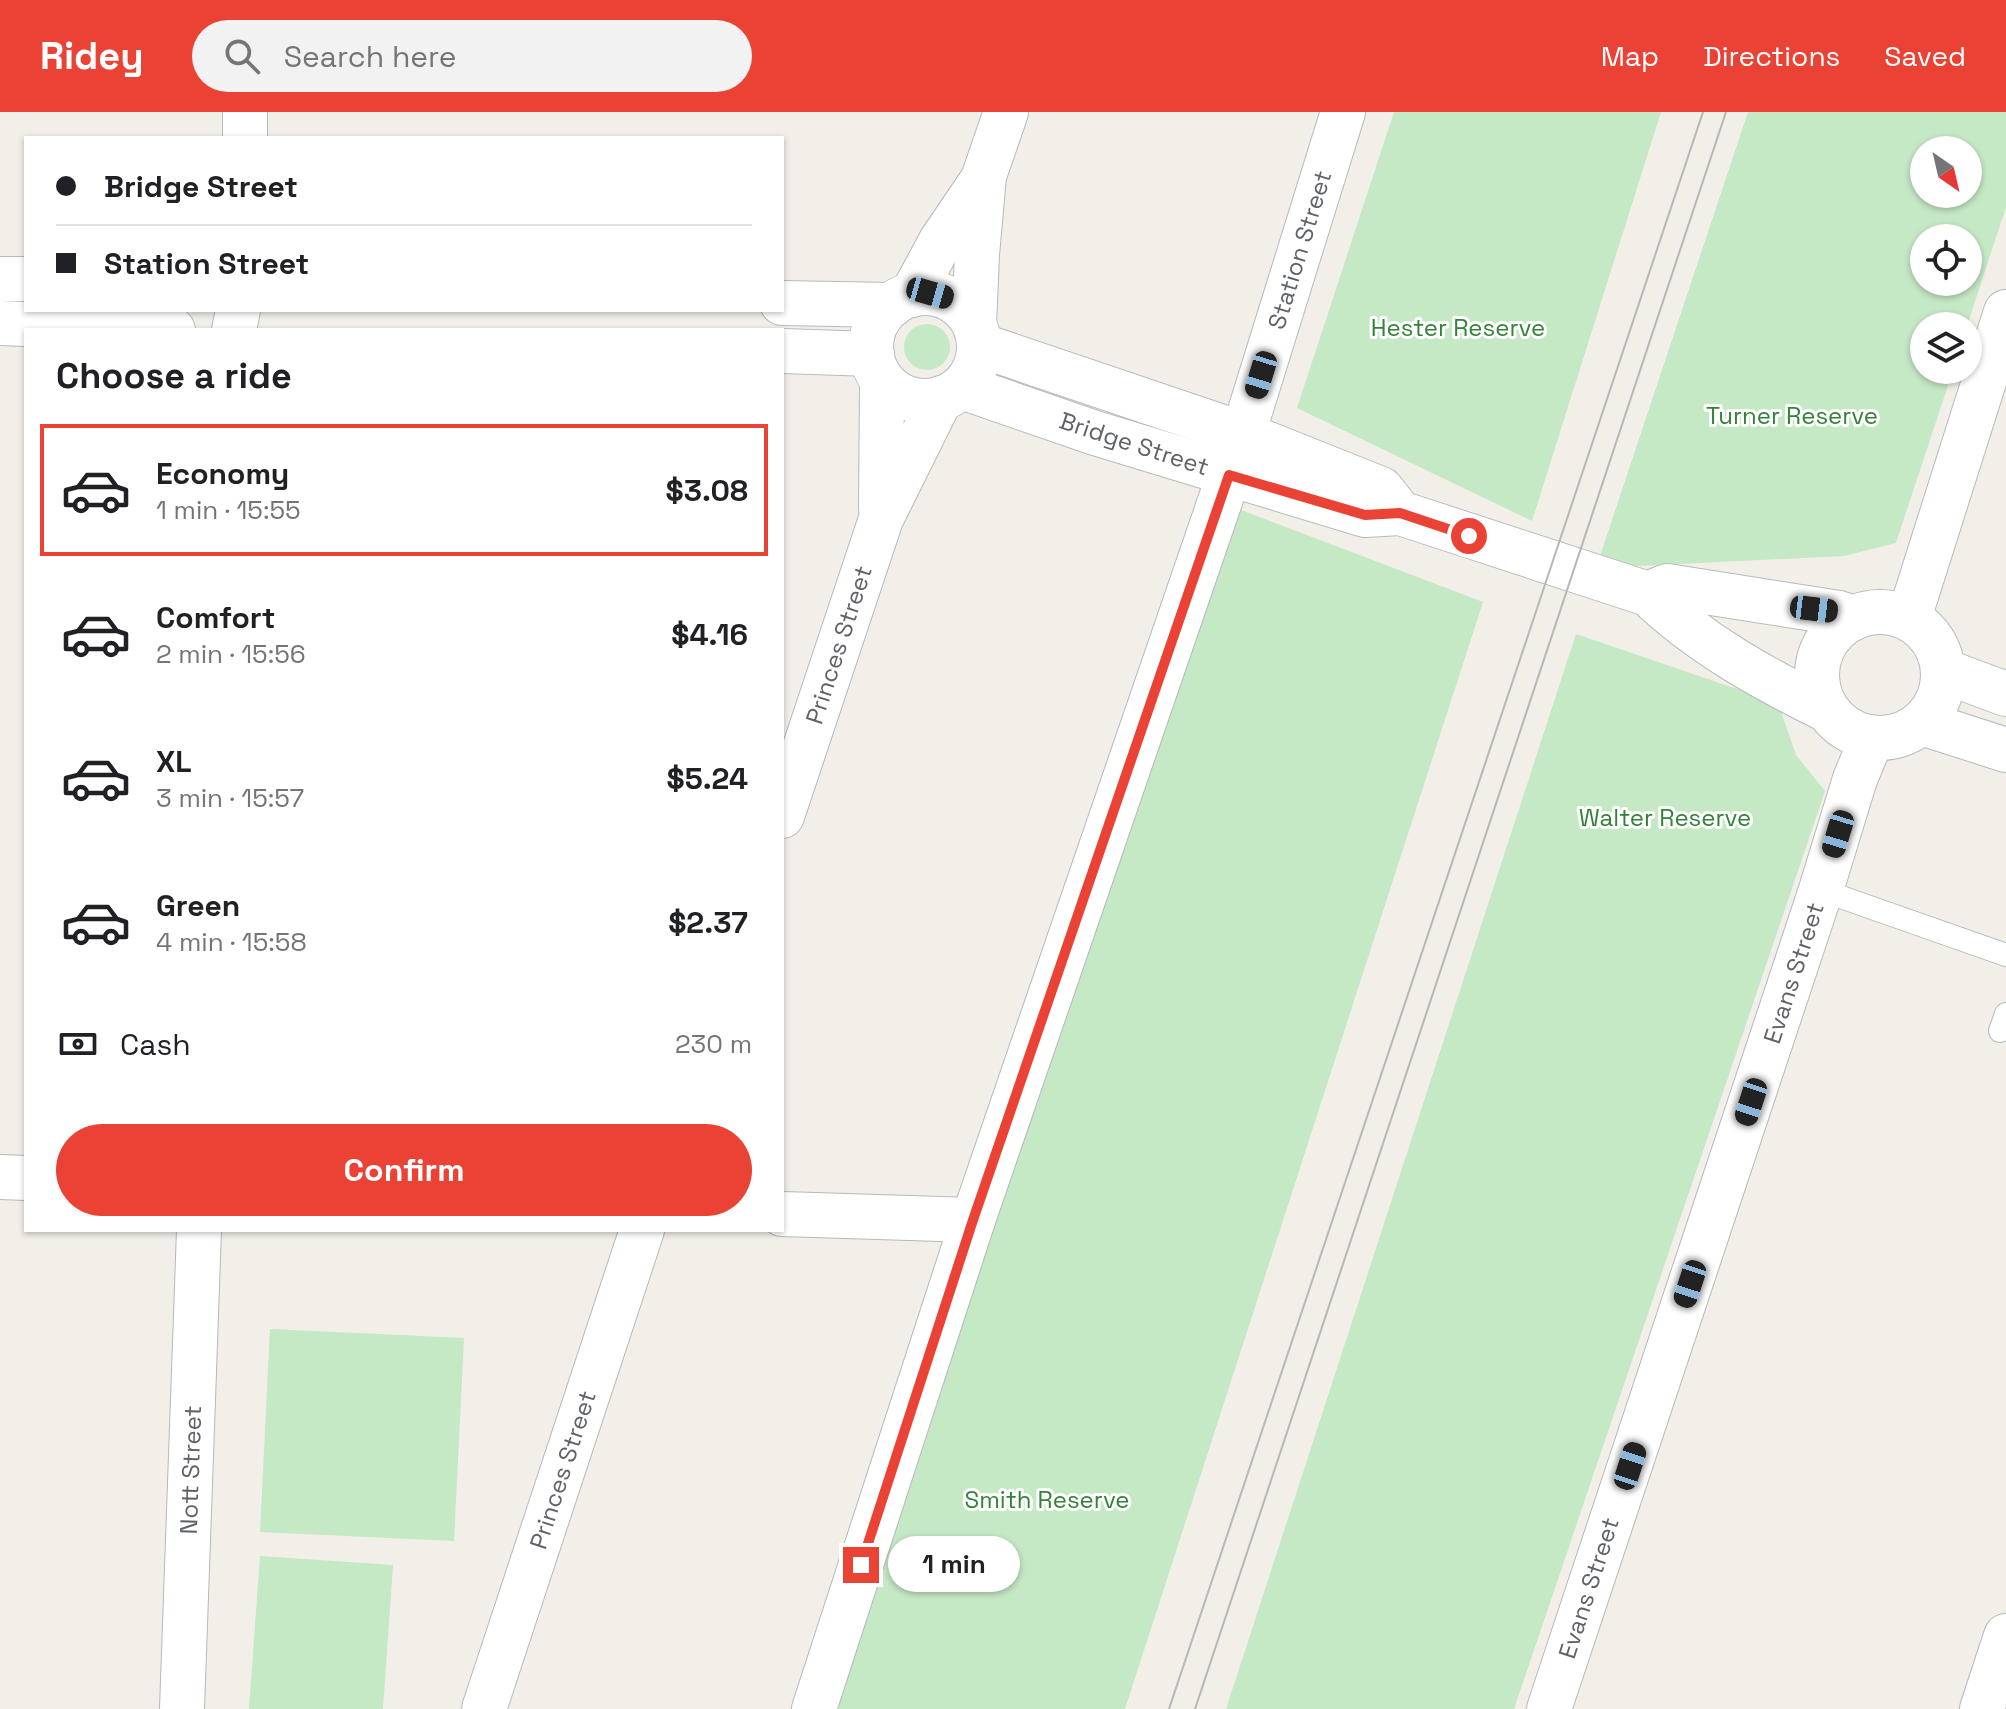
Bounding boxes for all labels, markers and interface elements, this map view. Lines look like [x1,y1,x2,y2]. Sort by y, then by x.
search box [192,20,752,92]
text: Ridey [40,32,144,80]
icon: search [220,34,264,78]
text: Search here [284,37,457,76]
text: Map [1601,38,1659,74]
text: Directions [1703,38,1840,74]
text: Saved [1884,38,1966,74]
north arrow [1910,136,1982,208]
map controls [1910,136,1982,384]
text: Bridge Street [104,167,298,206]
street label: Station Street [1261,167,1338,333]
button: locate [1910,224,1982,296]
text: Station Street [104,244,309,283]
car [904,275,956,311]
park label: Hester Reserve [1371,312,1545,343]
button: layers [1910,312,1982,384]
car [1243,349,1279,401]
text: Choose a ride [56,353,292,399]
park label: Turner Reserve [1706,400,1878,431]
street label: Bridge Street [1055,405,1213,482]
icon: car [60,454,132,526]
text: Economy [156,454,289,493]
text: $3.08 [666,471,748,510]
text: 1 min · 15:55 [156,493,301,527]
route start [1451,518,1487,554]
street label: Princes Street [798,562,879,728]
car [1789,594,1839,624]
icon: car [60,598,132,670]
text: Comfort [156,598,275,637]
text: $4.16 [671,615,748,654]
text: 2 min · 15:56 [156,637,306,671]
icon: car [60,742,132,814]
text: XL [156,742,192,781]
text: $5.24 [666,759,748,798]
text: 3 min · 15:57 [156,781,304,815]
park label: Walter Reserve [1579,802,1751,833]
car [1820,808,1856,860]
icon: car [60,886,132,958]
text: Green [156,886,240,925]
street label: Evans Street [1756,898,1831,1047]
text: $2.37 [668,903,748,942]
text: 4 min · 15:58 [156,925,307,959]
icon: cash [56,1022,100,1066]
text: Cash [120,1025,191,1064]
text: 230 m [675,1027,752,1061]
car [1732,1075,1770,1129]
button: Confirm [56,1124,752,1216]
car [1671,1257,1709,1311]
street label: Princes Street [522,1387,603,1553]
street label: Nott Street [173,1405,208,1535]
car [1611,1439,1649,1493]
park label: Smith Reserve [964,1484,1130,1515]
street label: Evans Street [1551,1513,1626,1662]
callout: 1 min [889,1537,1021,1593]
route end [843,1547,879,1583]
text: 1 min [922,1547,986,1581]

